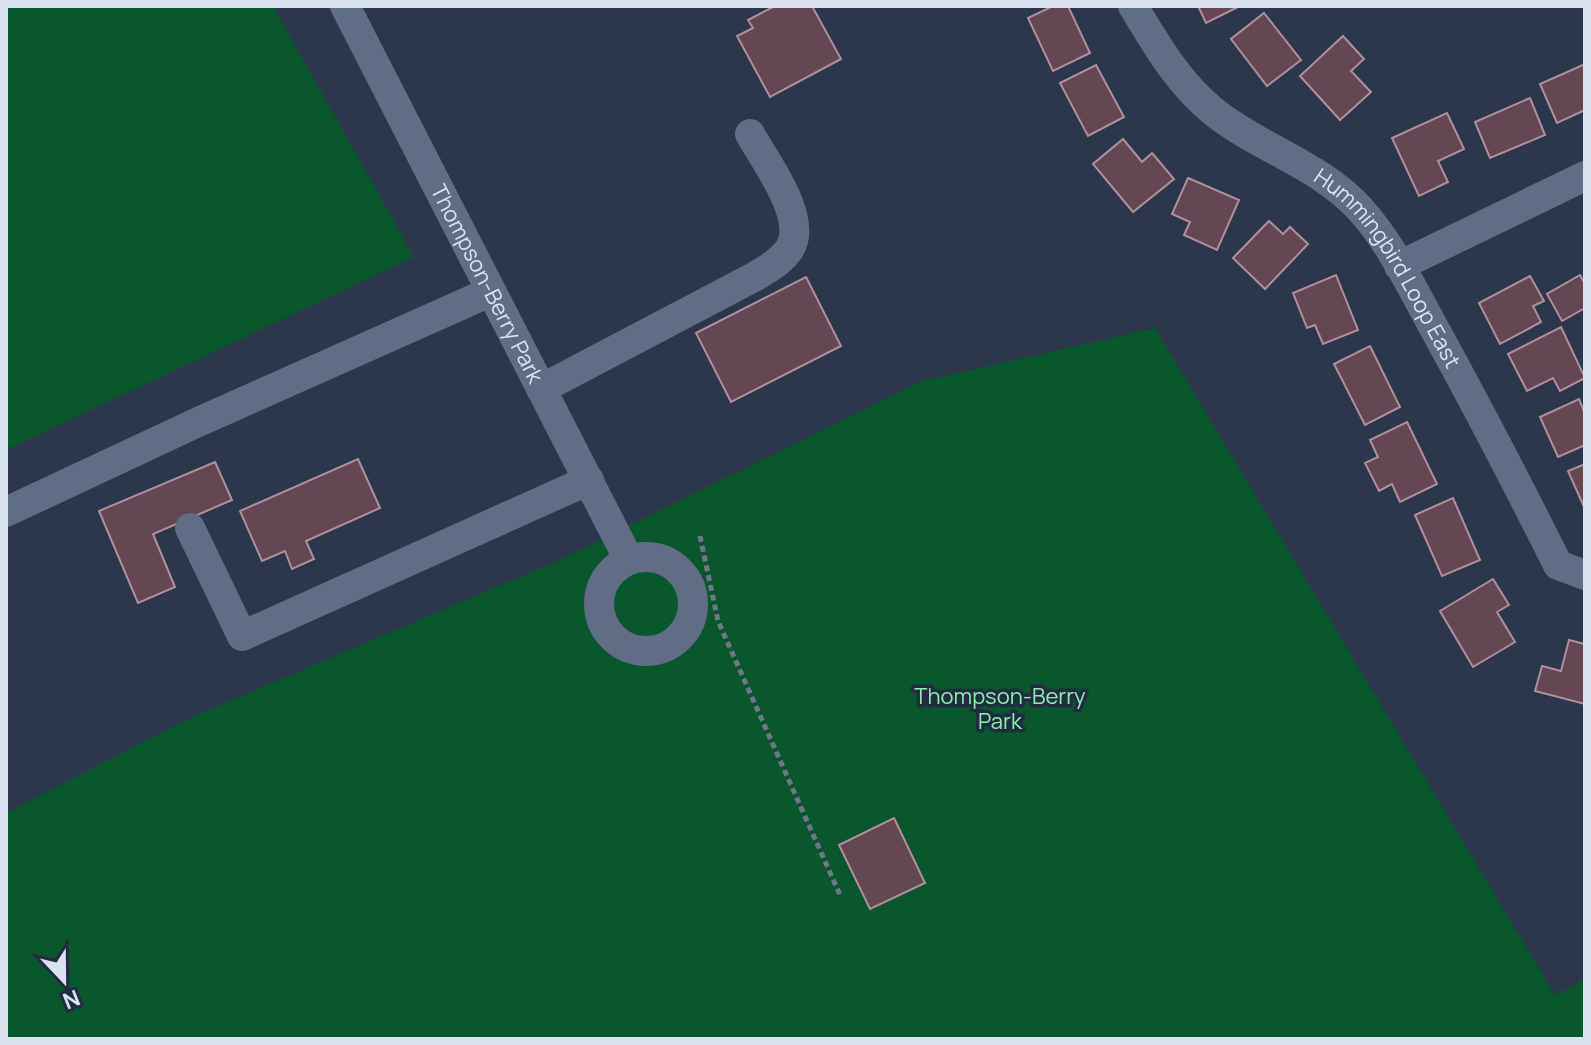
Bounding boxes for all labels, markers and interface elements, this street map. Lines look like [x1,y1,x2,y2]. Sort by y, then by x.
street label: Hummingbird Loop East [1308,161,1468,373]
street label: Thompson-Berry Park [424,179,551,389]
park label: Thompson-Berry Park [914,681,1086,736]
north arrow [24,941,104,1021]
text: N [59,983,84,1016]

